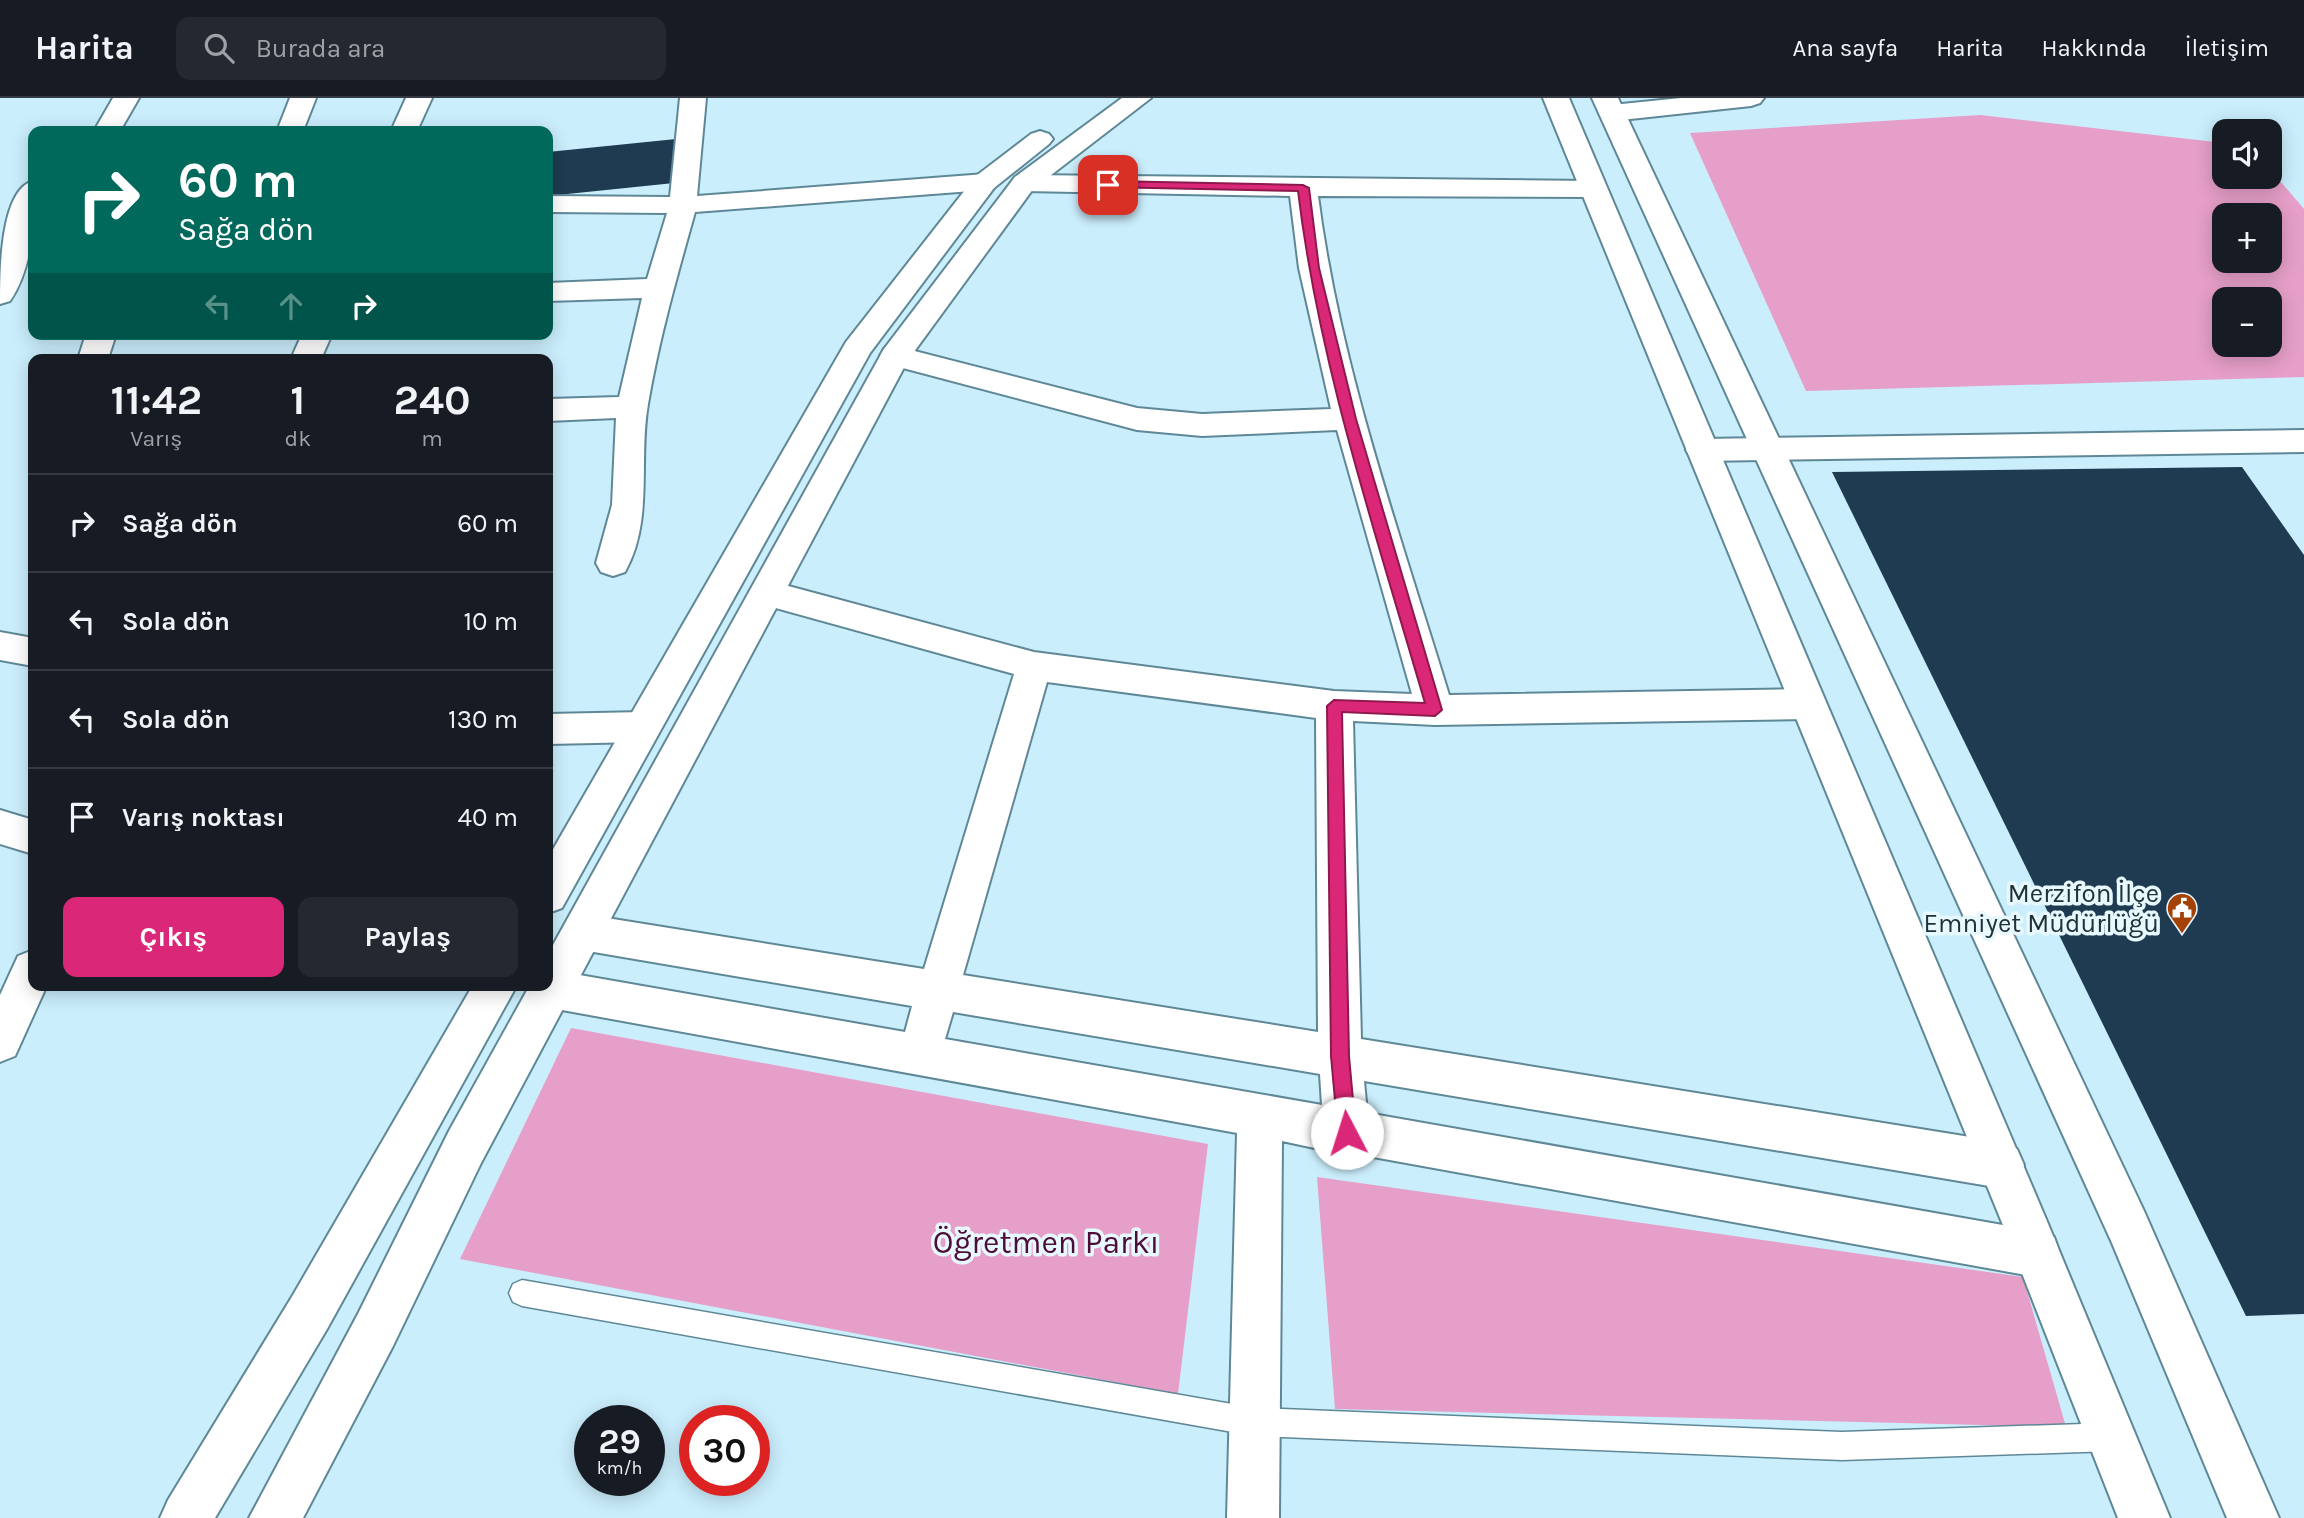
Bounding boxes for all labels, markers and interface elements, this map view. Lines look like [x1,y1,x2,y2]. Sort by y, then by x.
search box [176,17,666,80]
text: Harita [35,29,134,67]
icon: search [200,29,238,67]
text: Burada ara [256,33,385,64]
text: Ana sayfa [1793,34,1898,62]
text: Harita [1936,34,2003,62]
text: Hakkında [2041,34,2147,62]
text: İletişim [2185,34,2269,62]
map controls [2212,119,2282,357]
button: sound [2212,119,2282,189]
text: 60 m [178,152,298,209]
icon: right [63,154,154,245]
pin [1078,155,1138,215]
icon: arrive [1089,166,1127,204]
button: + [2212,203,2282,273]
text: Sağa dön [178,211,314,248]
icon: left [199,287,237,325]
icon: ahead [272,287,310,325]
icon: right [345,287,383,325]
button: − [2212,287,2282,357]
text: 11:42 [110,375,202,425]
text: 1 [290,375,305,425]
text: 240 [394,375,471,425]
text: Varış [130,425,182,452]
text: dk [285,425,311,452]
text: m [421,425,443,452]
icon: right [63,504,101,542]
text: Sağa dön [122,508,238,539]
text: 60 m [457,508,518,539]
icon: left [63,602,101,640]
text: Sola dön [122,606,230,637]
text: 10 m [463,606,518,637]
icon: left [63,700,101,738]
text: Sola dön [122,704,230,735]
text: 130 m [448,704,518,735]
icon: arrive [63,798,101,836]
text: Varış noktası [122,802,285,833]
text: 40 m [458,802,518,833]
place label: Merzifon İlçe Emniyet Müdürlüğü [1923,878,2159,939]
public building icon: Merzifon İlçe Emniyet Müdürlüğü [2165,891,2199,935]
button: Çıkış [63,897,284,977]
button: Paylaş [298,897,518,977]
position arrow [1310,1096,1384,1170]
park label: Öğretmen Parkı [933,1224,1159,1261]
speed limit sign: 30 [679,1405,770,1496]
text: 29 [598,1421,641,1462]
text: km/h [597,1457,642,1479]

